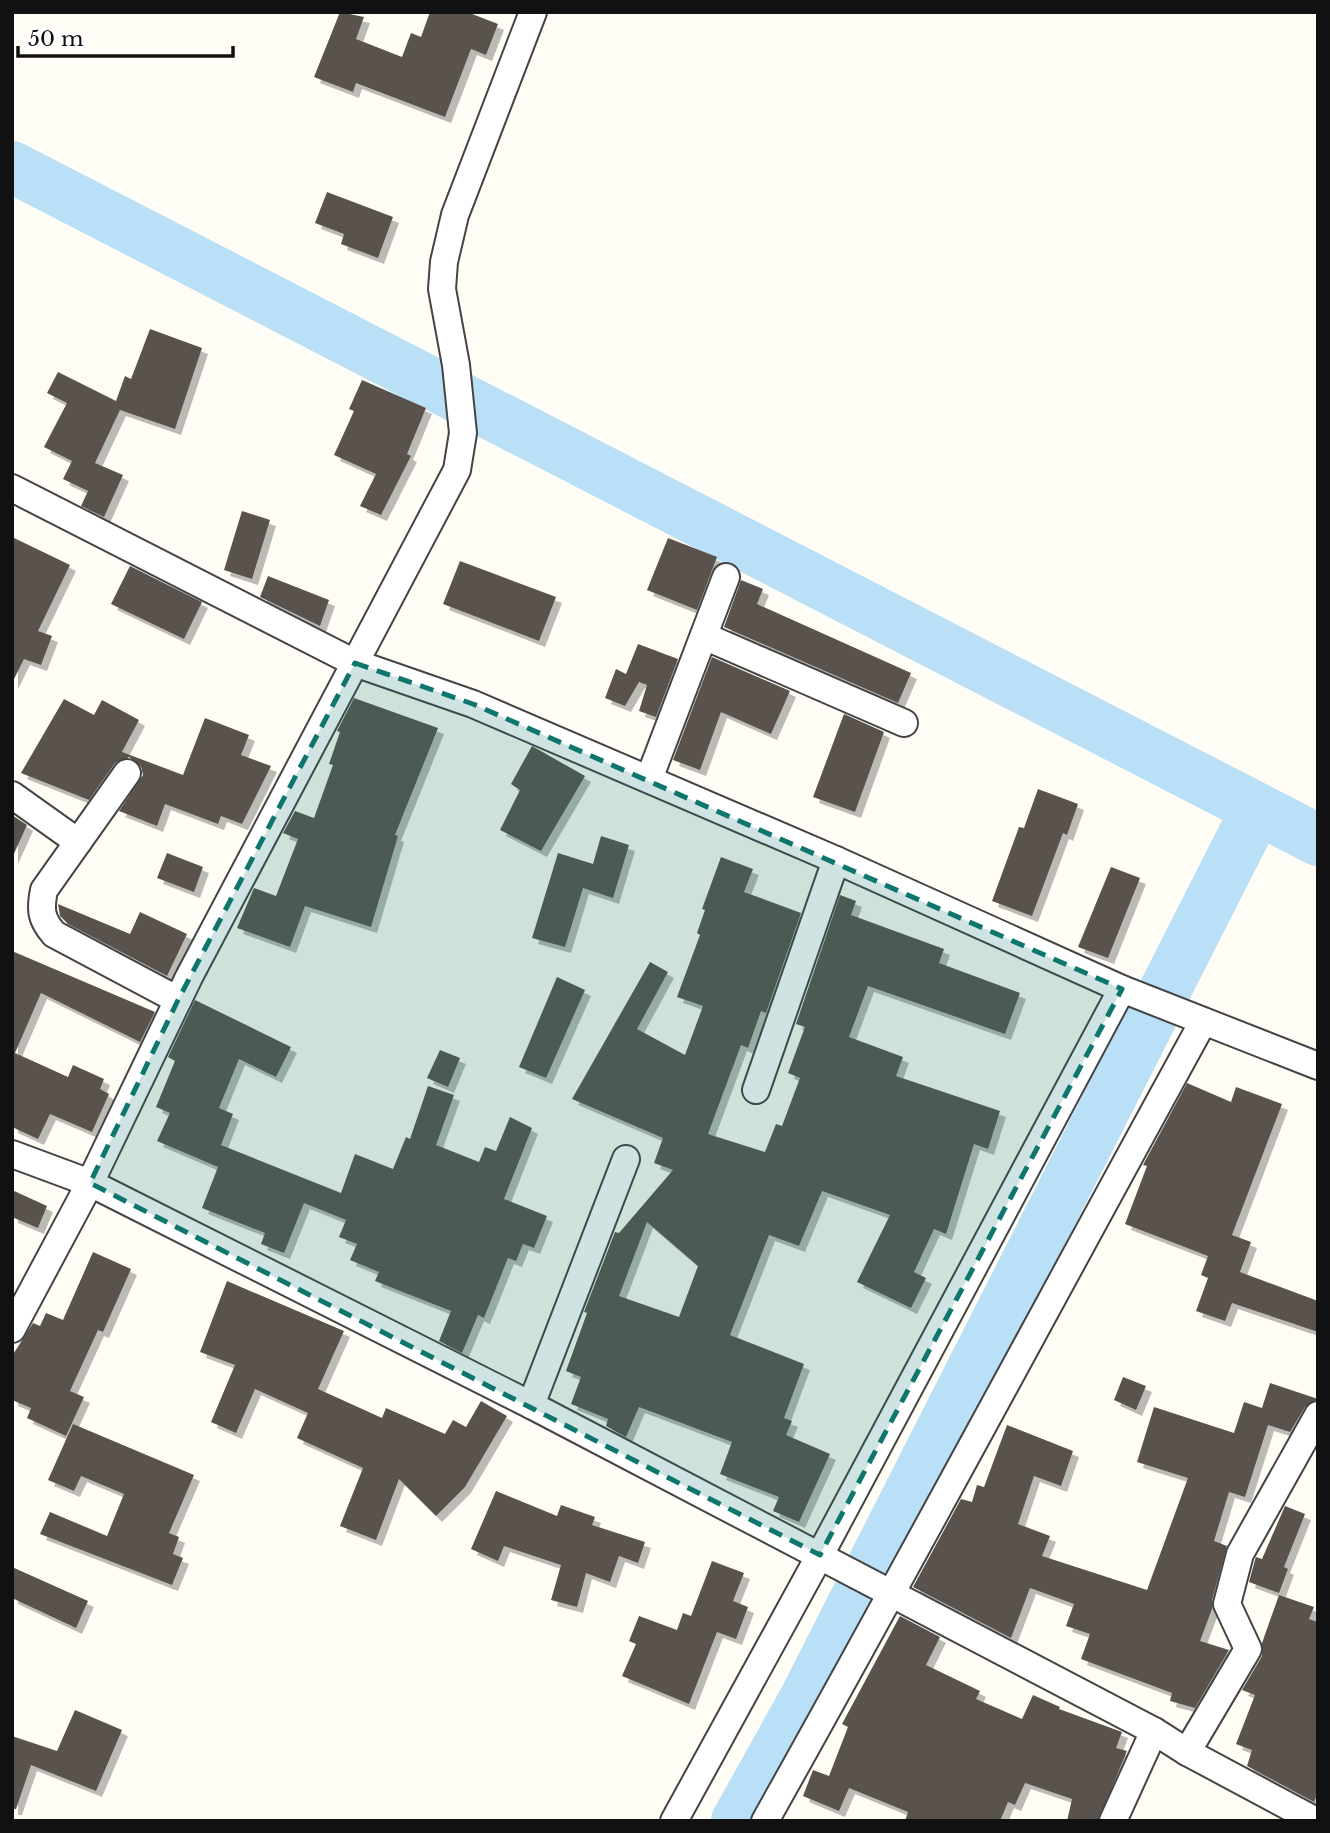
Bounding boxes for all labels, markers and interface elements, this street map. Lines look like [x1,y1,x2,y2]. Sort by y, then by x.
scale bar [18,14,233,58]
text: 50 m [28,26,84,52]

